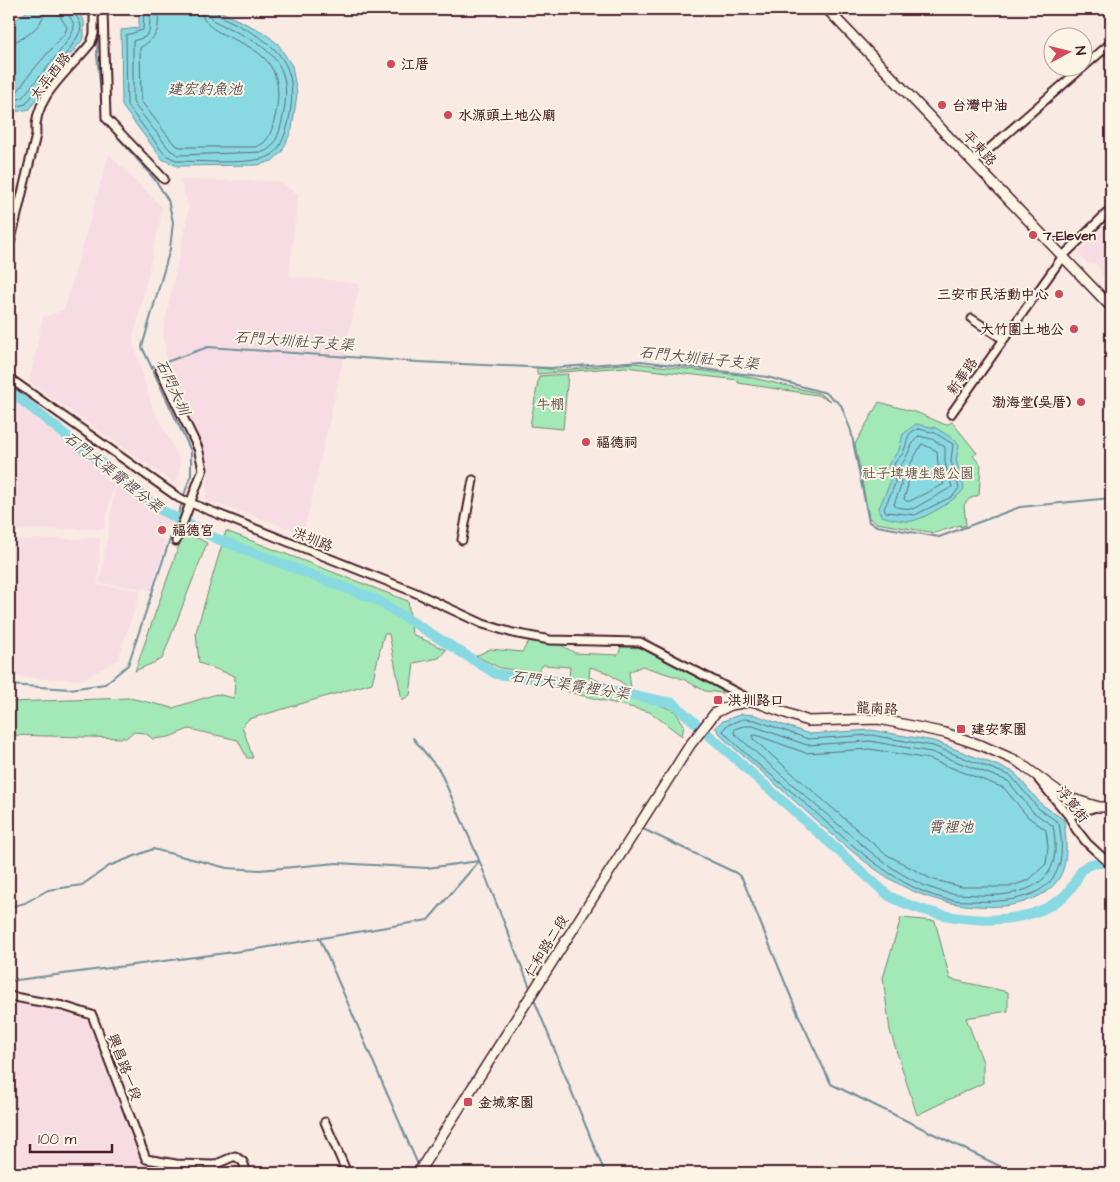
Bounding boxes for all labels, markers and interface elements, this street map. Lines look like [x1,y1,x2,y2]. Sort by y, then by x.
north arrow [1042,28,1092,78]
text: N [1069,45,1090,56]
street label: 太平西路 [26,48,76,105]
place label: 江厝 [401,55,429,75]
marker: 江厝 [385,58,397,70]
water label: 建宏釣魚池 [167,79,243,100]
place label: 台灣中油 [952,96,1008,116]
marker: 台灣中油 [936,99,948,111]
place label: 水源頭土地公廟 [458,106,556,126]
marker: 水源頭土地公廟 [442,109,454,121]
street label: 平東路 [958,127,1001,171]
place label: 7-Eleven [1042,226,1096,246]
marker: 7-Eleven [1027,229,1039,241]
place label: 三安市民活動中心 [937,285,1049,305]
marker: 三安市民活動中心 [1053,288,1065,300]
place label: 大竹圍土地公 [980,320,1064,340]
marker: 大竹圍土地公 [1068,323,1080,335]
water label: 石門大圳社子支渠 [233,327,357,356]
water label: 石門大圳社子支渠 [638,342,762,375]
street label: 新華路 [943,354,983,400]
water label: 石門大圳 [150,356,196,421]
place label: 渤海堂(吳厝) [992,393,1071,413]
park label: 牛棚 [536,395,564,415]
marker: 渤海堂(吳厝) [1075,396,1087,408]
water label: 石門大渠霄裡分渠 [59,427,168,519]
place label: 福德祠 [596,433,638,453]
marker: 福德祠 [580,436,592,448]
park label: 社子埤塘生態公園 [862,464,974,484]
place label: 福德宮 [172,521,214,541]
street label: 洪圳路 [289,523,336,557]
marker: 福德宮 [156,524,168,536]
water label: 石門大渠霄裡分渠 [509,666,633,706]
place label: 洪圳路口 [728,691,784,711]
marker: 洪圳路口 [712,694,724,706]
street label: 龍南路 [855,698,898,720]
place label: 建安家園 [971,720,1027,740]
marker: 建安家園 [955,723,967,735]
street label: 浮筧街 [1052,782,1093,827]
water label: 霄裡池 [928,817,974,838]
street label: 仁和路二段 [520,912,574,982]
street label: 興昌路一段 [102,1031,146,1104]
place label: 金城家園 [478,1093,534,1113]
marker: 金城家園 [462,1096,474,1108]
scale bar [30,1122,112,1154]
text: 100 m [38,1129,77,1150]

